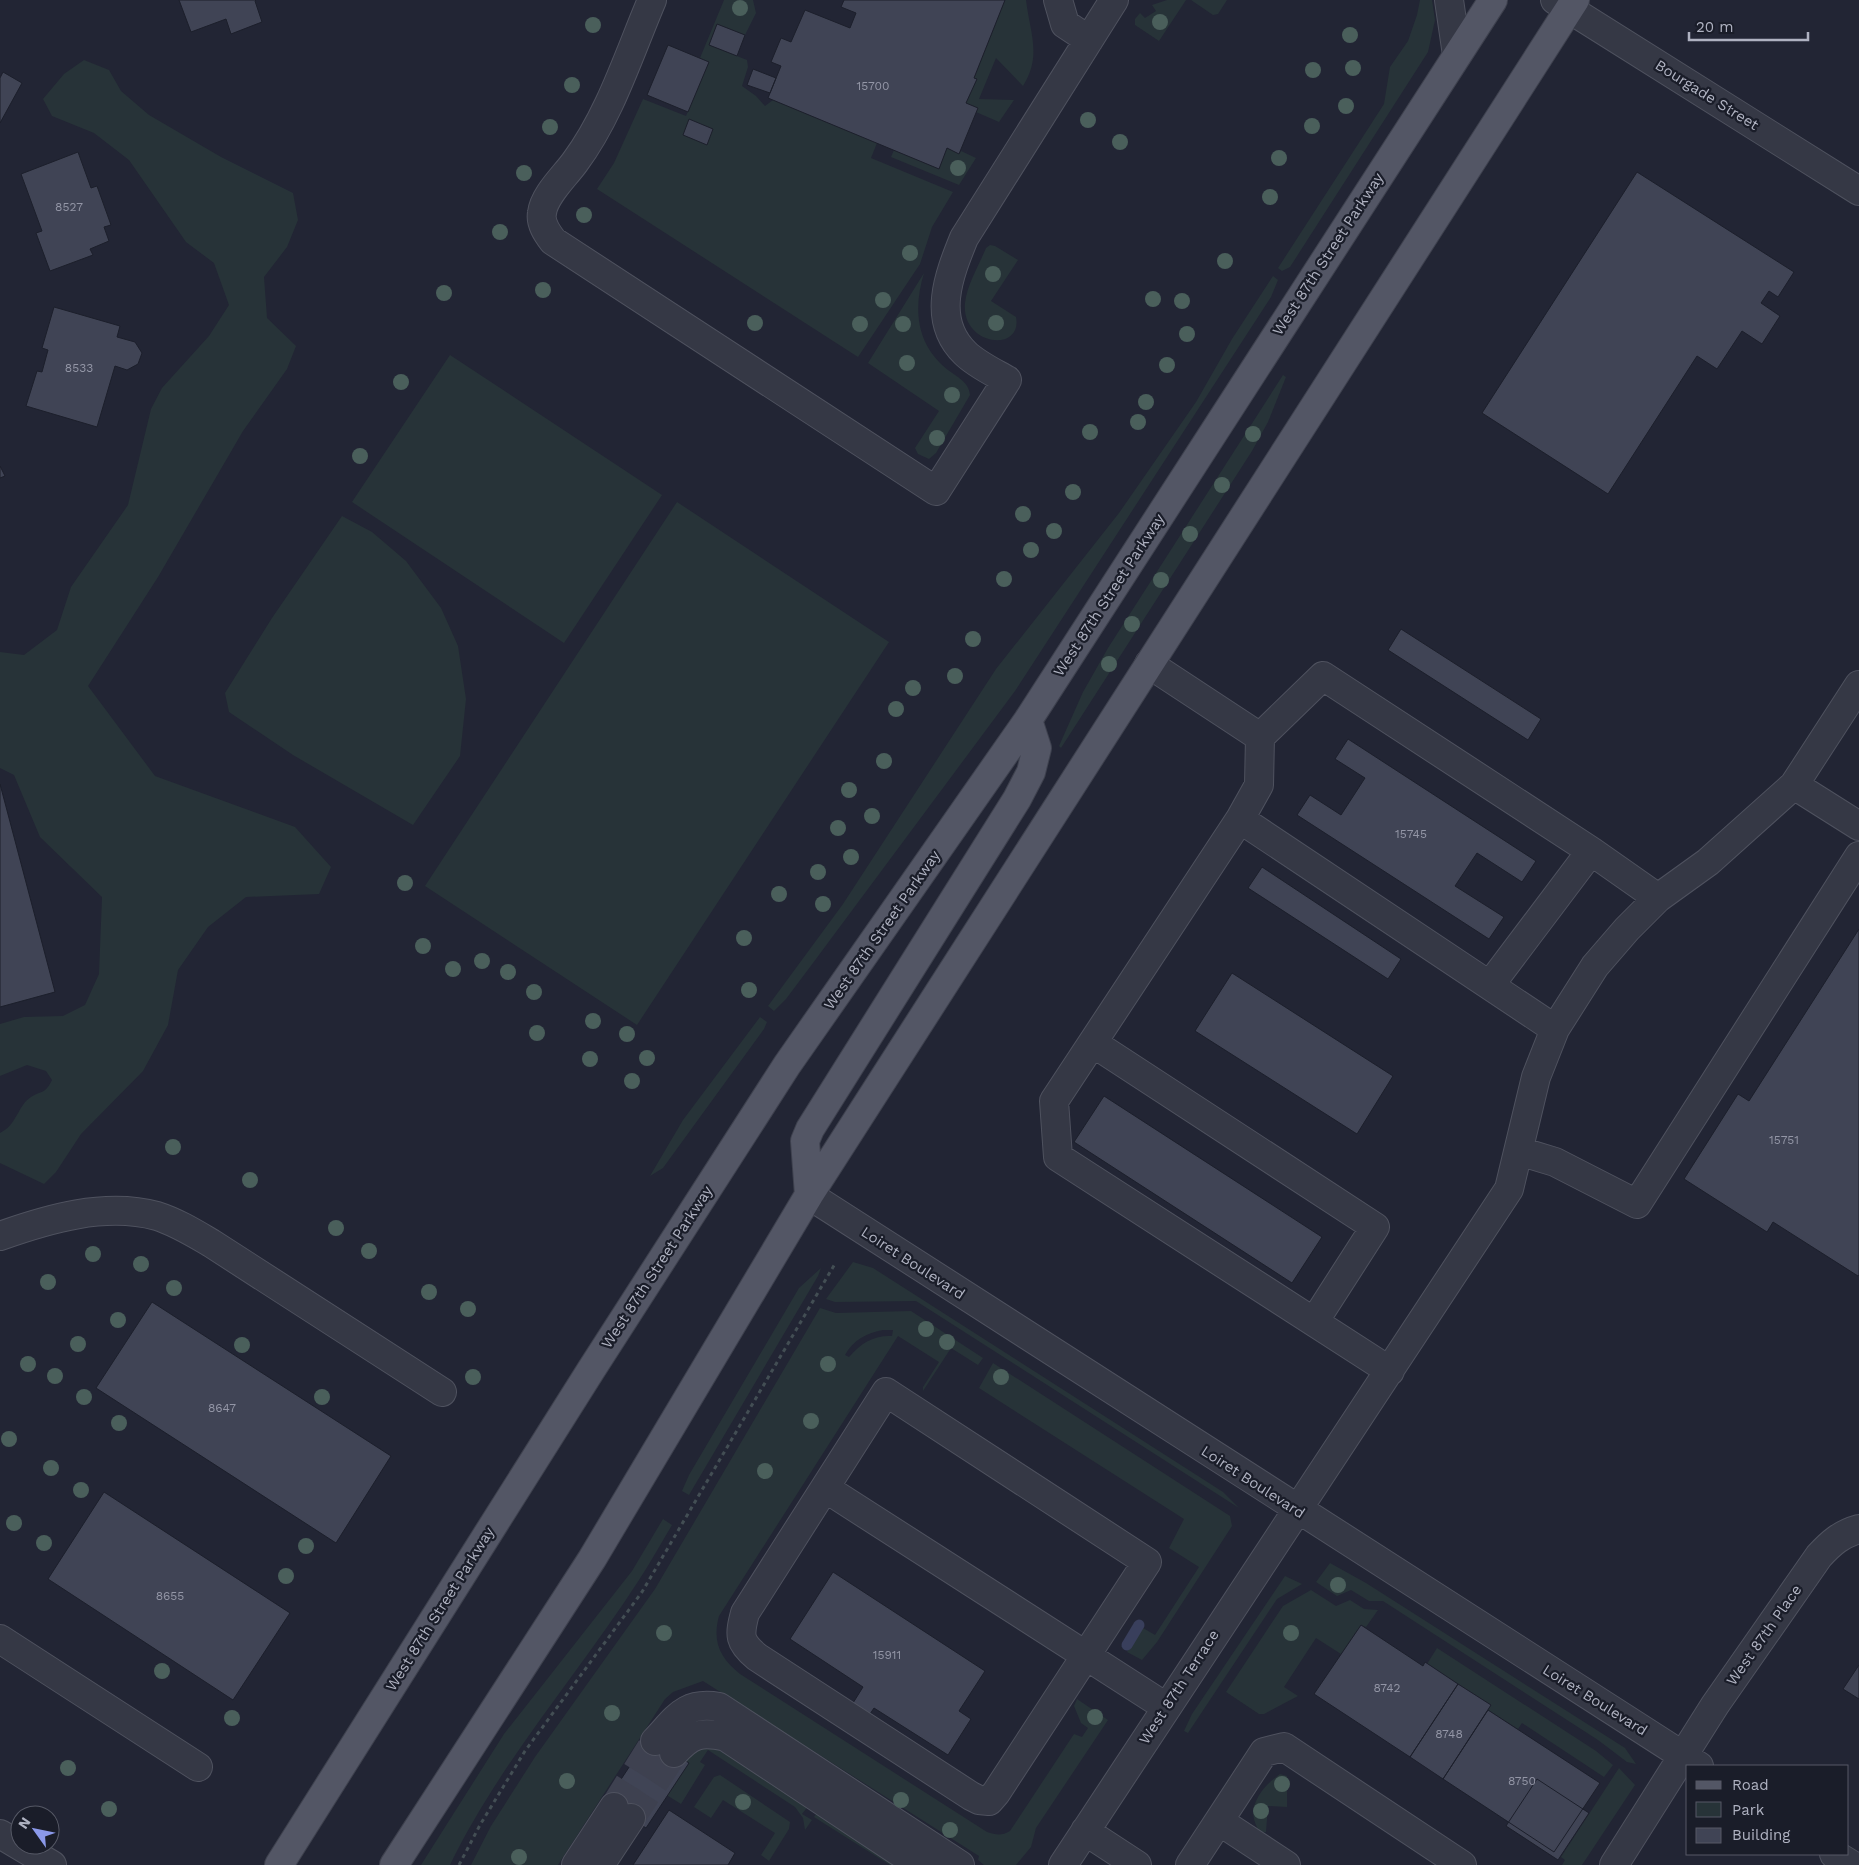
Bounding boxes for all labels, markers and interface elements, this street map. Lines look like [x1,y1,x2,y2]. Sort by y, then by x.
scale bar [1689,10,1808,42]
text: 20 m [1696,18,1734,36]
street label: Bourgade Street [1652,56,1763,134]
house number: 15700 [856,79,890,93]
street label: West 87th Street Parkway [1269,169,1388,339]
house number: 8527 [55,200,83,214]
house number: 8533 [65,361,93,375]
street label: West 87th Street Parkway [1050,510,1169,680]
house number: 15745 [1395,827,1427,841]
street label: West 87th Street Parkway [820,847,944,1013]
house number: 15751 [1769,1133,1799,1147]
street label: West 87th Street Parkway [598,1182,717,1352]
street label: Loiret Boulevard [858,1223,968,1303]
house number: 8647 [208,1401,236,1415]
street label: Loiret Boulevard [1198,1442,1308,1522]
street label: West 87th Street Parkway [382,1523,498,1694]
street label: West 87th Place [1723,1581,1805,1689]
house number: 8655 [156,1589,184,1603]
street label: West 87th Terrace [1135,1626,1223,1748]
house number: 15911 [873,1648,901,1662]
street label: Loiret Boulevard [1539,1661,1651,1739]
house number: 8742 [1373,1681,1401,1695]
house number: 8748 [1435,1727,1463,1741]
legend [1686,1765,1849,1855]
house number: 8750 [1508,1774,1536,1788]
text: Road [1732,1776,1769,1794]
text: Park [1732,1801,1765,1819]
north arrow [10,1805,60,1855]
text: N [15,1814,34,1832]
text: Building [1732,1826,1790,1844]

